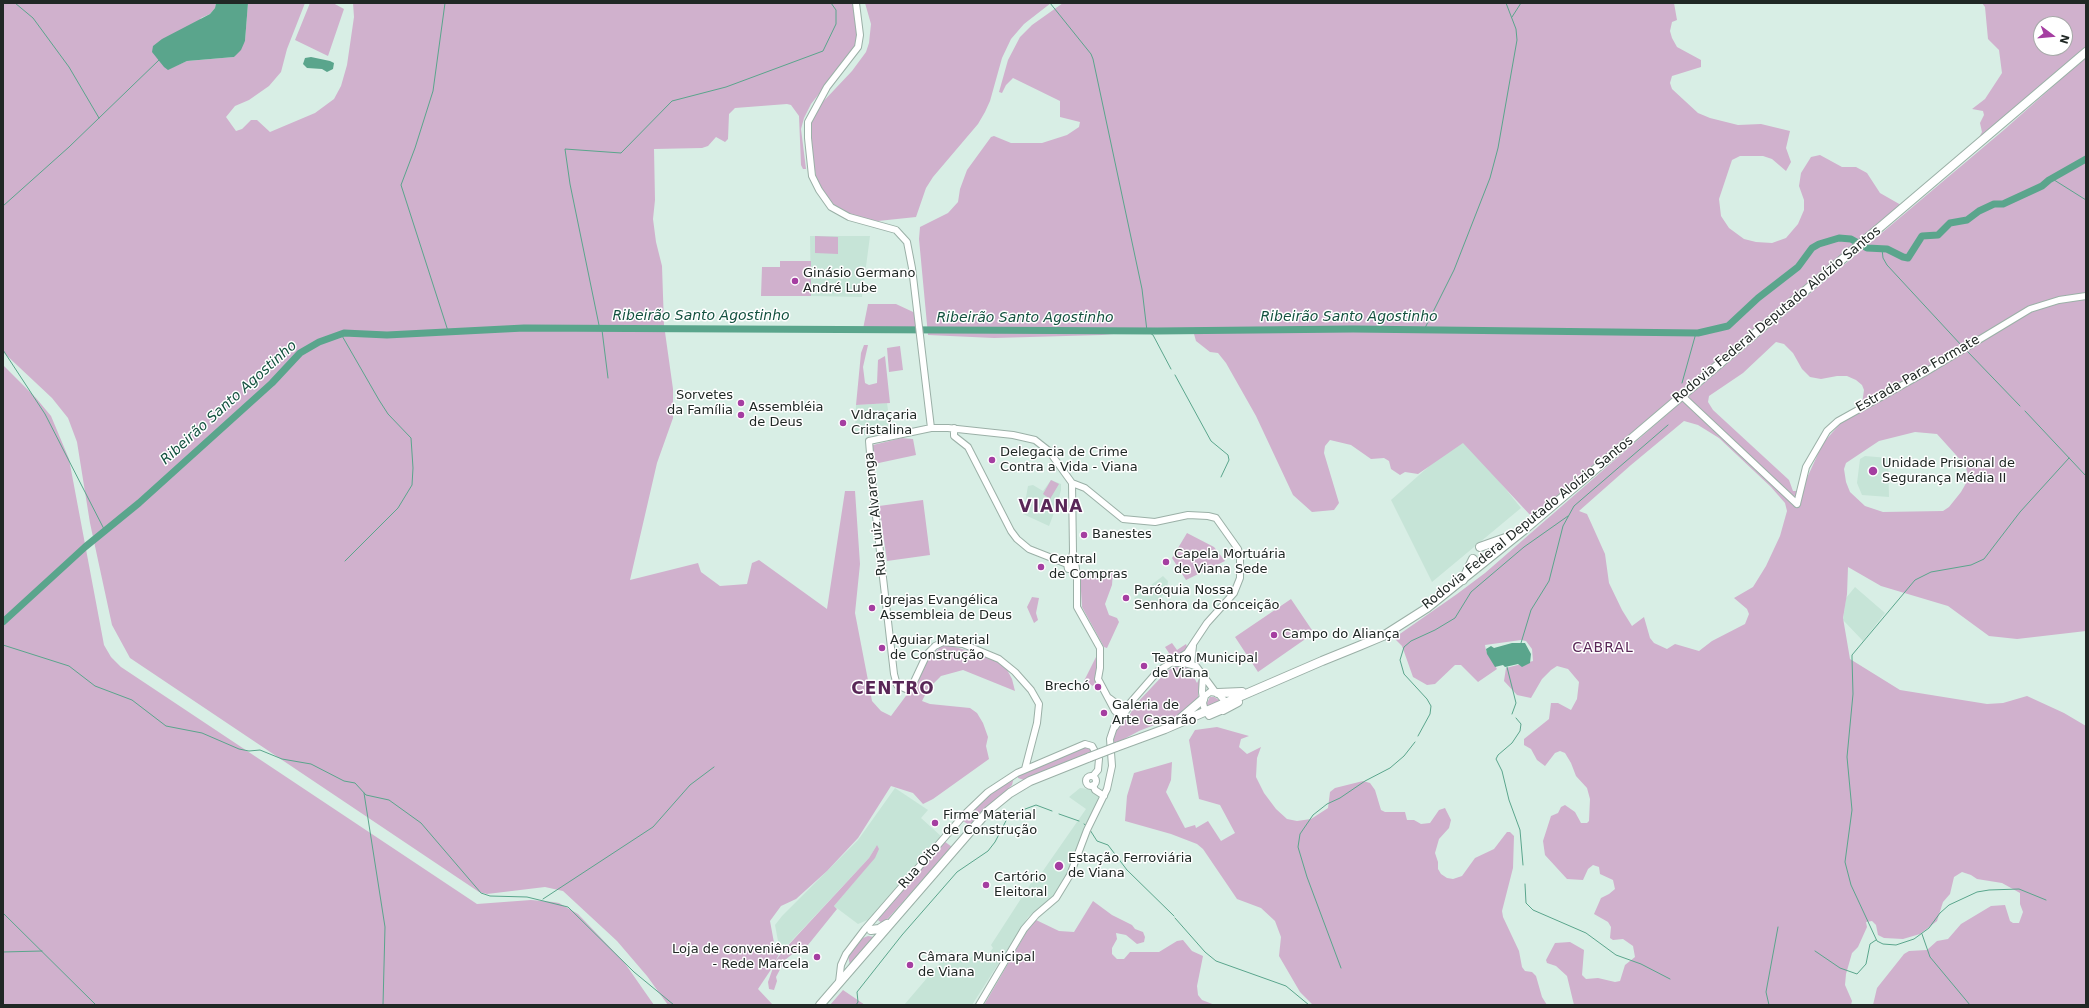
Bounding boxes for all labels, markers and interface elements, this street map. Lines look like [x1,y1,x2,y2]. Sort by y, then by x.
north arrow [2033,16,2073,56]
text: N [2057,33,2072,45]
street label: Rodovia Federal Deputado Aloízio Santos [1670,223,1884,407]
place label: Ginásio Germano André Lube [803,266,915,297]
marker: Ginásio Germano André Lube [790,276,800,286]
water label: Ribeirão Santo Agostinho [612,308,790,324]
water label: Ribeirão Santo Agostinho [1260,309,1438,325]
water label: Ribeirão Santo Agostinho [936,310,1114,326]
street label: Estrada Para Formate [1853,332,1983,416]
water label: Ribeirão Santo Agostinho [158,337,300,469]
place label: Sorvetes da Família [667,388,733,419]
marker: Sorvetes da Família [736,398,746,408]
place label: Assembléia de Deus [749,400,824,431]
place label: VIdraçaria Cristalina [851,408,917,439]
marker: Assembléia de Deus [736,410,746,420]
marker: VIdraçaria Cristalina [838,418,848,428]
street label: Rodovia Federal Deputado Aloízio Santos [1419,433,1637,613]
place label: Delegacia de Crime Contra a Vida - Viana [1000,445,1138,476]
street label: Rua Luiz Alvarenga [862,451,890,577]
marker: Delegacia de Crime Contra a Vida - Viana [987,455,997,465]
place label: Unidade Prisional de Segurança Média II [1882,456,2015,487]
marker: Unidade Prisional de Segurança Média II [1867,465,1879,477]
district label: VIANA [1018,498,1084,518]
place label: Banestes [1092,527,1152,543]
marker: Banestes [1079,530,1089,540]
place label: Capela Mortuária de Viana Sede [1174,547,1286,578]
place label: Central de Compras [1049,552,1127,583]
marker: Capela Mortuária de Viana Sede [1161,557,1171,567]
marker: Central de Compras [1036,562,1046,572]
place label: Paróquia Nossa Senhora da Conceição [1134,583,1280,614]
place label: Igrejas Evangélica Assembleia de Deus [880,593,1012,624]
marker: Paróquia Nossa Senhora da Conceição [1121,593,1131,603]
marker: Igrejas Evangélica Assembleia de Deus [867,603,877,613]
place label: Campo do Aliança [1282,627,1400,643]
marker: Campo do Aliança [1269,630,1279,640]
place label: Aguiar Material de Construção [890,633,989,664]
district label: CABRAL [1572,640,1634,656]
marker: Aguiar Material de Construção [877,643,887,653]
place label: Teatro Municipal de Viana [1152,651,1258,682]
marker: Teatro Municipal de Viana [1139,661,1149,671]
place label: Brechó [1045,679,1090,695]
district label: CENTRO [851,680,935,700]
marker: Brechó [1093,682,1103,692]
place label: Galeria de Arte Casarão [1112,698,1197,729]
marker: Galeria de Arte Casarão [1099,708,1109,718]
place label: Firme Material de Construção [943,808,1037,839]
marker: Firme Material de Construção [930,818,940,828]
street label: Rua Oito [896,840,944,892]
place label: Estação Ferroviária de Viana [1068,851,1192,882]
marker: Estação Ferroviária de Viana [1053,860,1065,872]
place label: Cartório Eleitoral [994,870,1047,901]
marker: Cartório Eleitoral [981,880,991,890]
place label: Loja de conveniência - Rede Marcela [672,942,809,973]
place label: Câmara Municipal de Viana [918,950,1035,981]
marker: Loja de conveniência - Rede Marcela [812,952,822,962]
marker: Câmara Municipal de Viana [905,960,915,970]

